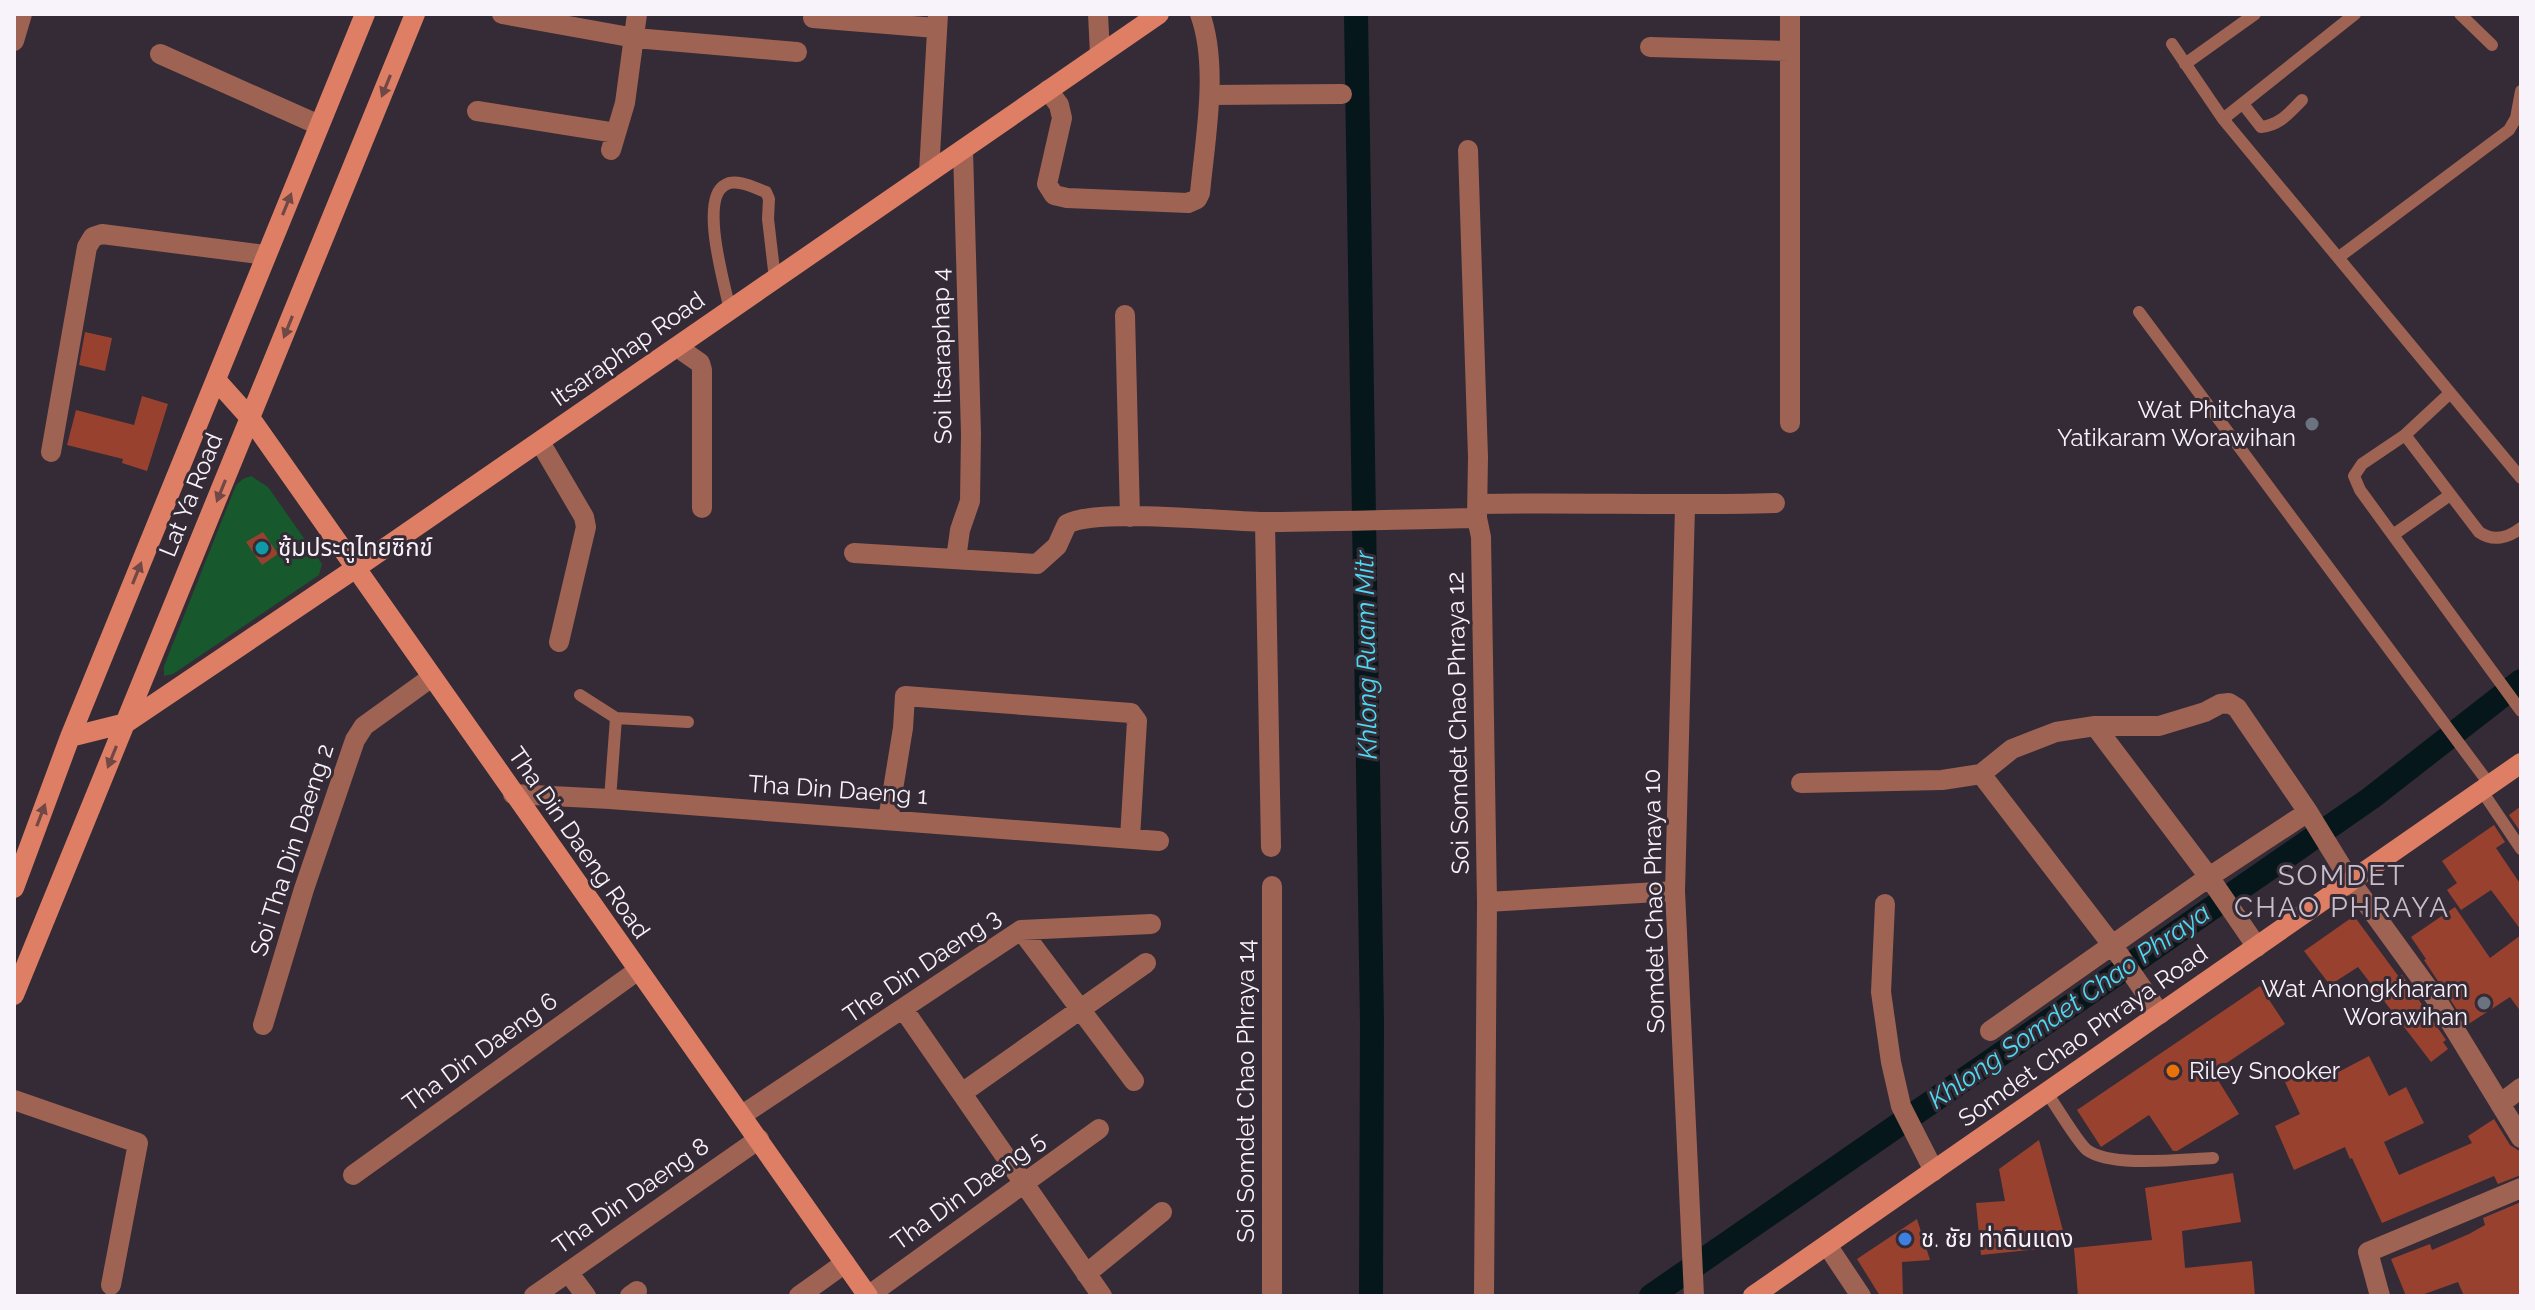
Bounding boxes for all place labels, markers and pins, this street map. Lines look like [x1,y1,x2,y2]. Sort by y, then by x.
place label: Wat Phitchaya Yatikaram Worawihan [2057,395,2296,452]
marker: Wat Phitchaya Yatikaram Worawihan [2303,415,2321,433]
place label: ซุ้มประตูไทยซิกข์ [278,533,433,563]
marker: ซุ้มประตูไทยซิกข์ [253,539,271,557]
place label: Wat Anongkharam Worawihan [2261,974,2468,1031]
marker: Wat Anongkharam Worawihan [2475,994,2493,1012]
place label: Riley Snooker [2189,1056,2341,1085]
marker: Riley Snooker [2164,1062,2182,1080]
place label: ช. ชัย ท่าดินแดง [1921,1224,2073,1253]
marker: ช. ชัย ท่าดินแดง [1896,1230,1914,1248]

